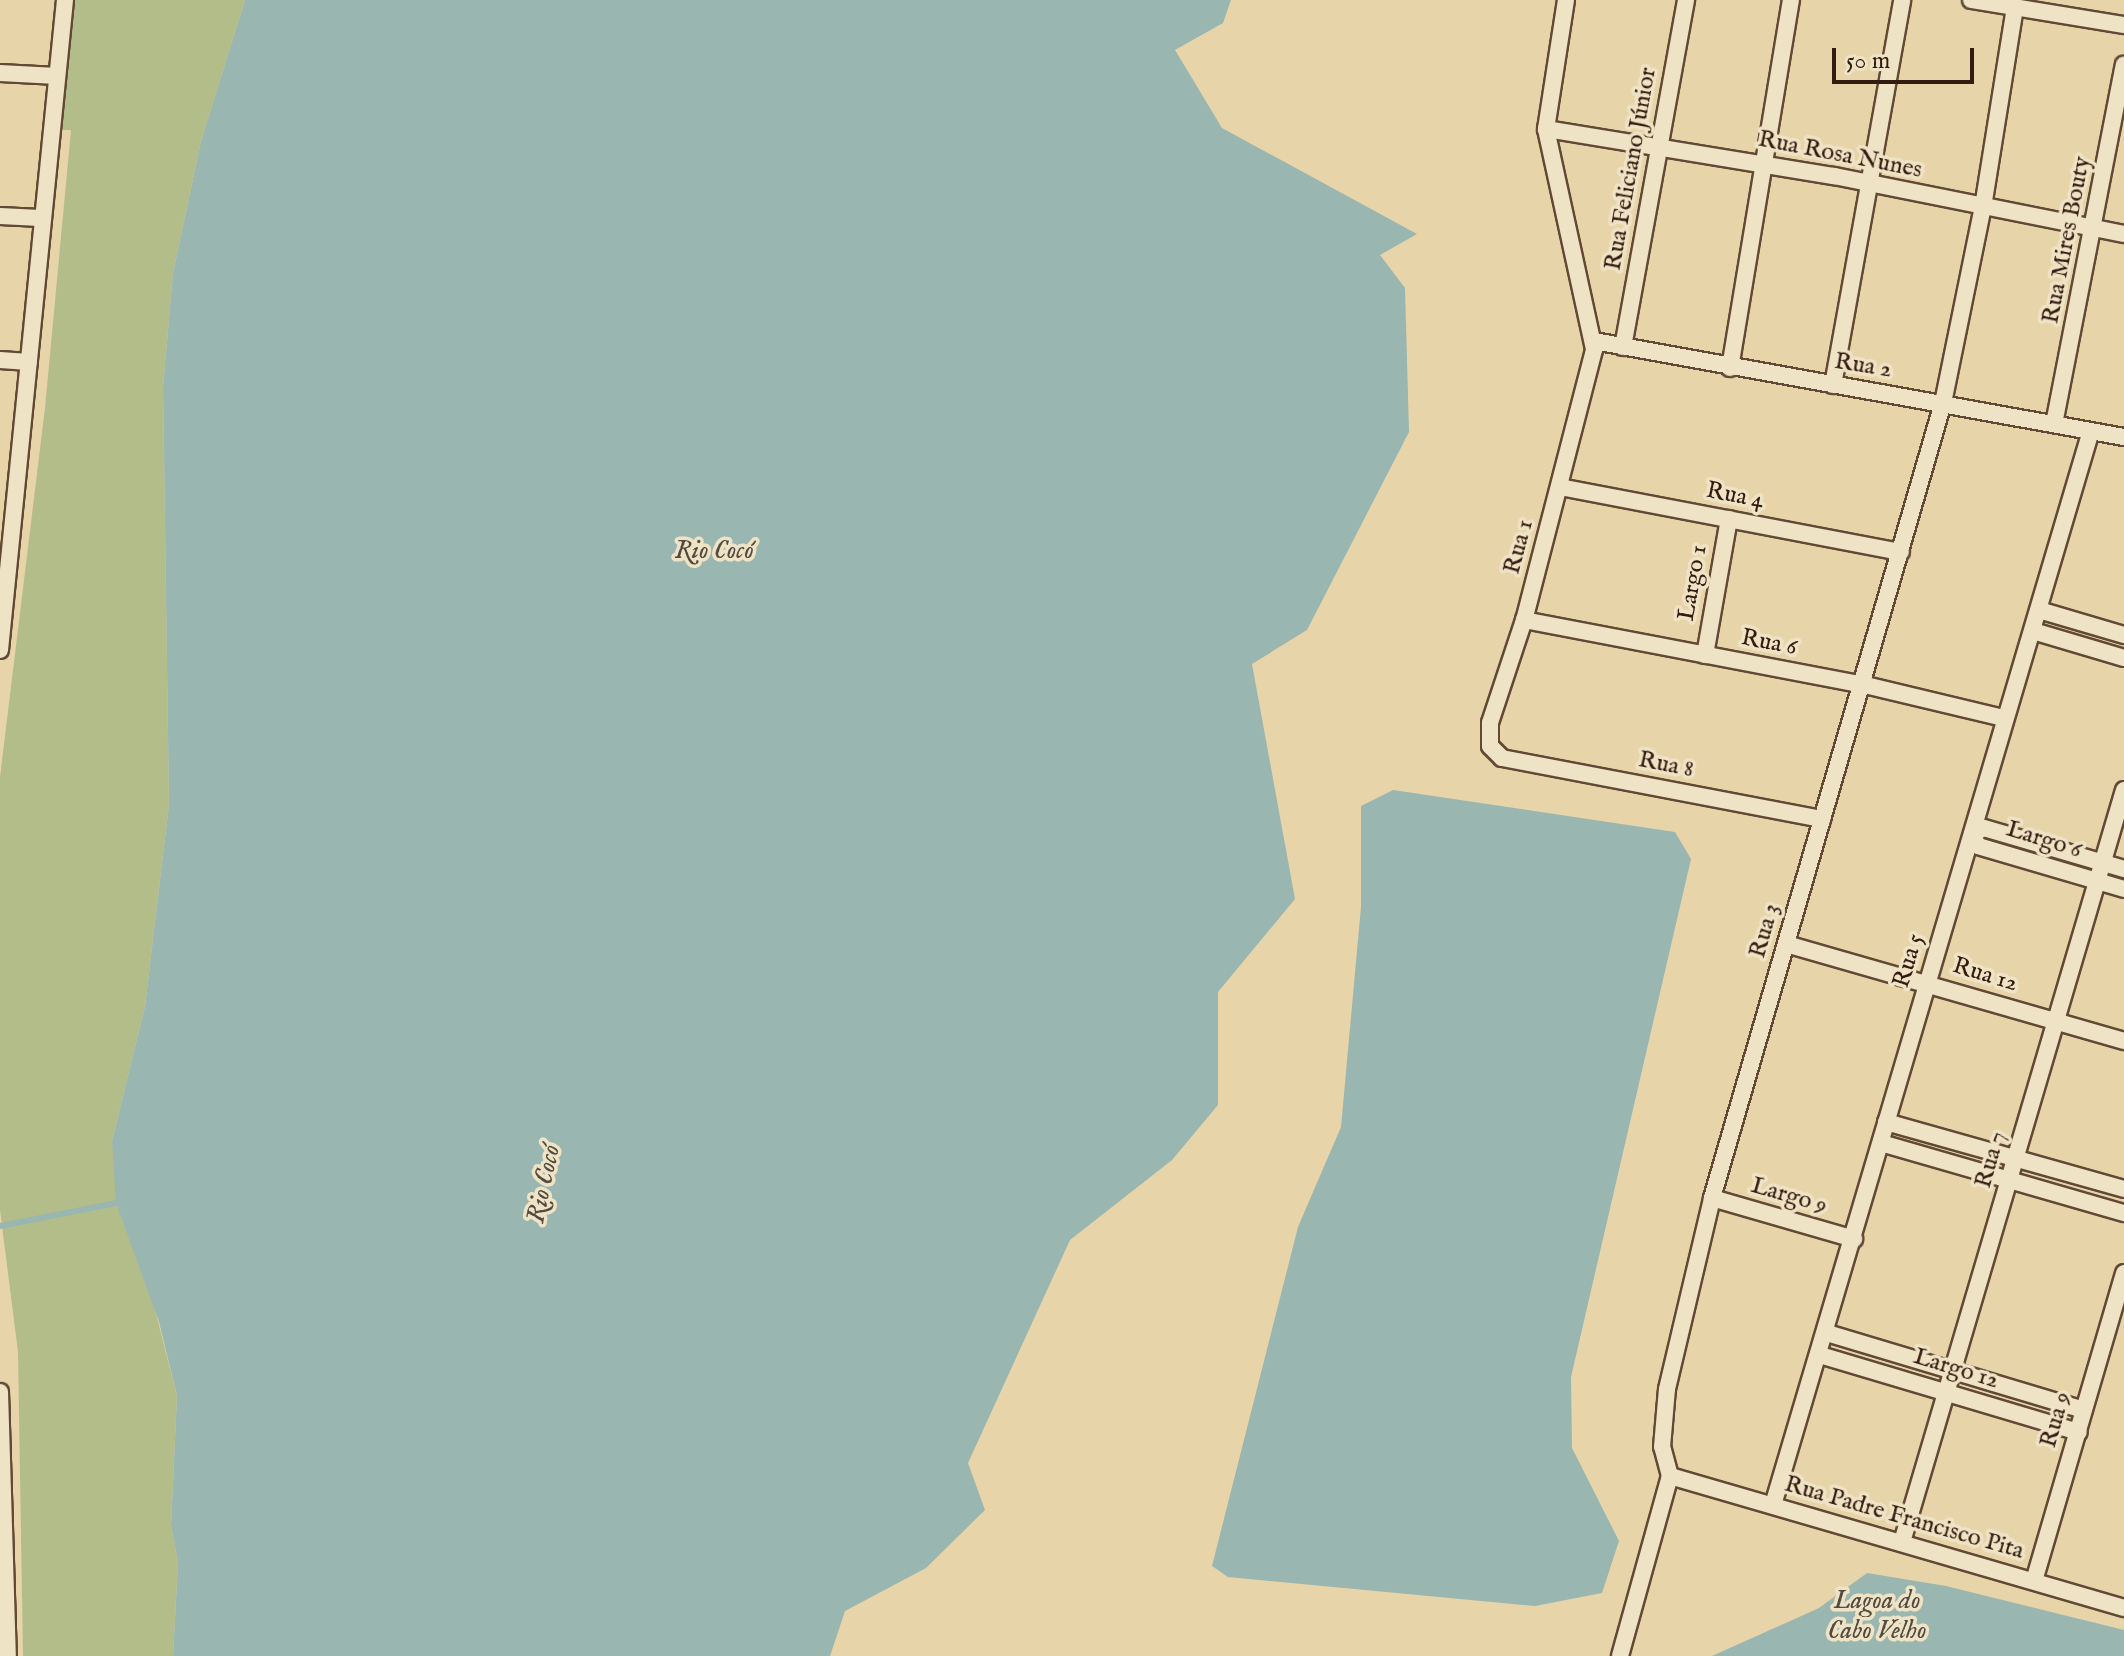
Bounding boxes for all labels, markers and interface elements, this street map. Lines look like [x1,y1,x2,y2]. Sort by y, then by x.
scale bar [1836,32,1978,82]
text: 50 m [1846,46,1890,77]
street label: Rua Feliciano Júnior [1599,65,1663,273]
street label: Rua Rosa Nunes [1756,125,1924,185]
street label: Rua Mires Bouty [2037,154,2097,326]
street label: Rua 2 [1832,347,1894,385]
street label: Rua 4 [1704,476,1766,516]
street label: Rua 1 [1498,517,1540,577]
water label: Rio Cocó [674,535,754,567]
street label: Largo 1 [1672,543,1714,623]
street label: Rua 6 [1739,623,1799,663]
street label: Rua 8 [1636,746,1696,784]
street label: Largo 6 [2003,815,2085,865]
street label: Rua 3 [1744,901,1786,961]
street label: Rua 5 [1887,931,1931,991]
street label: Rua 12 [1949,952,2021,998]
street label: Rua 7 [1969,1128,2013,1192]
water label: Rio Cocó [521,1142,567,1226]
street label: Largo 9 [1748,1171,1830,1221]
street label: Largo 12 [1910,1342,2002,1396]
street label: Rua 9 [2034,1389,2078,1451]
street label: Rua Padre Francisco Pita [1781,1470,2027,1566]
water label: Lagoa do Cabo Velho [1828,1585,1926,1646]

